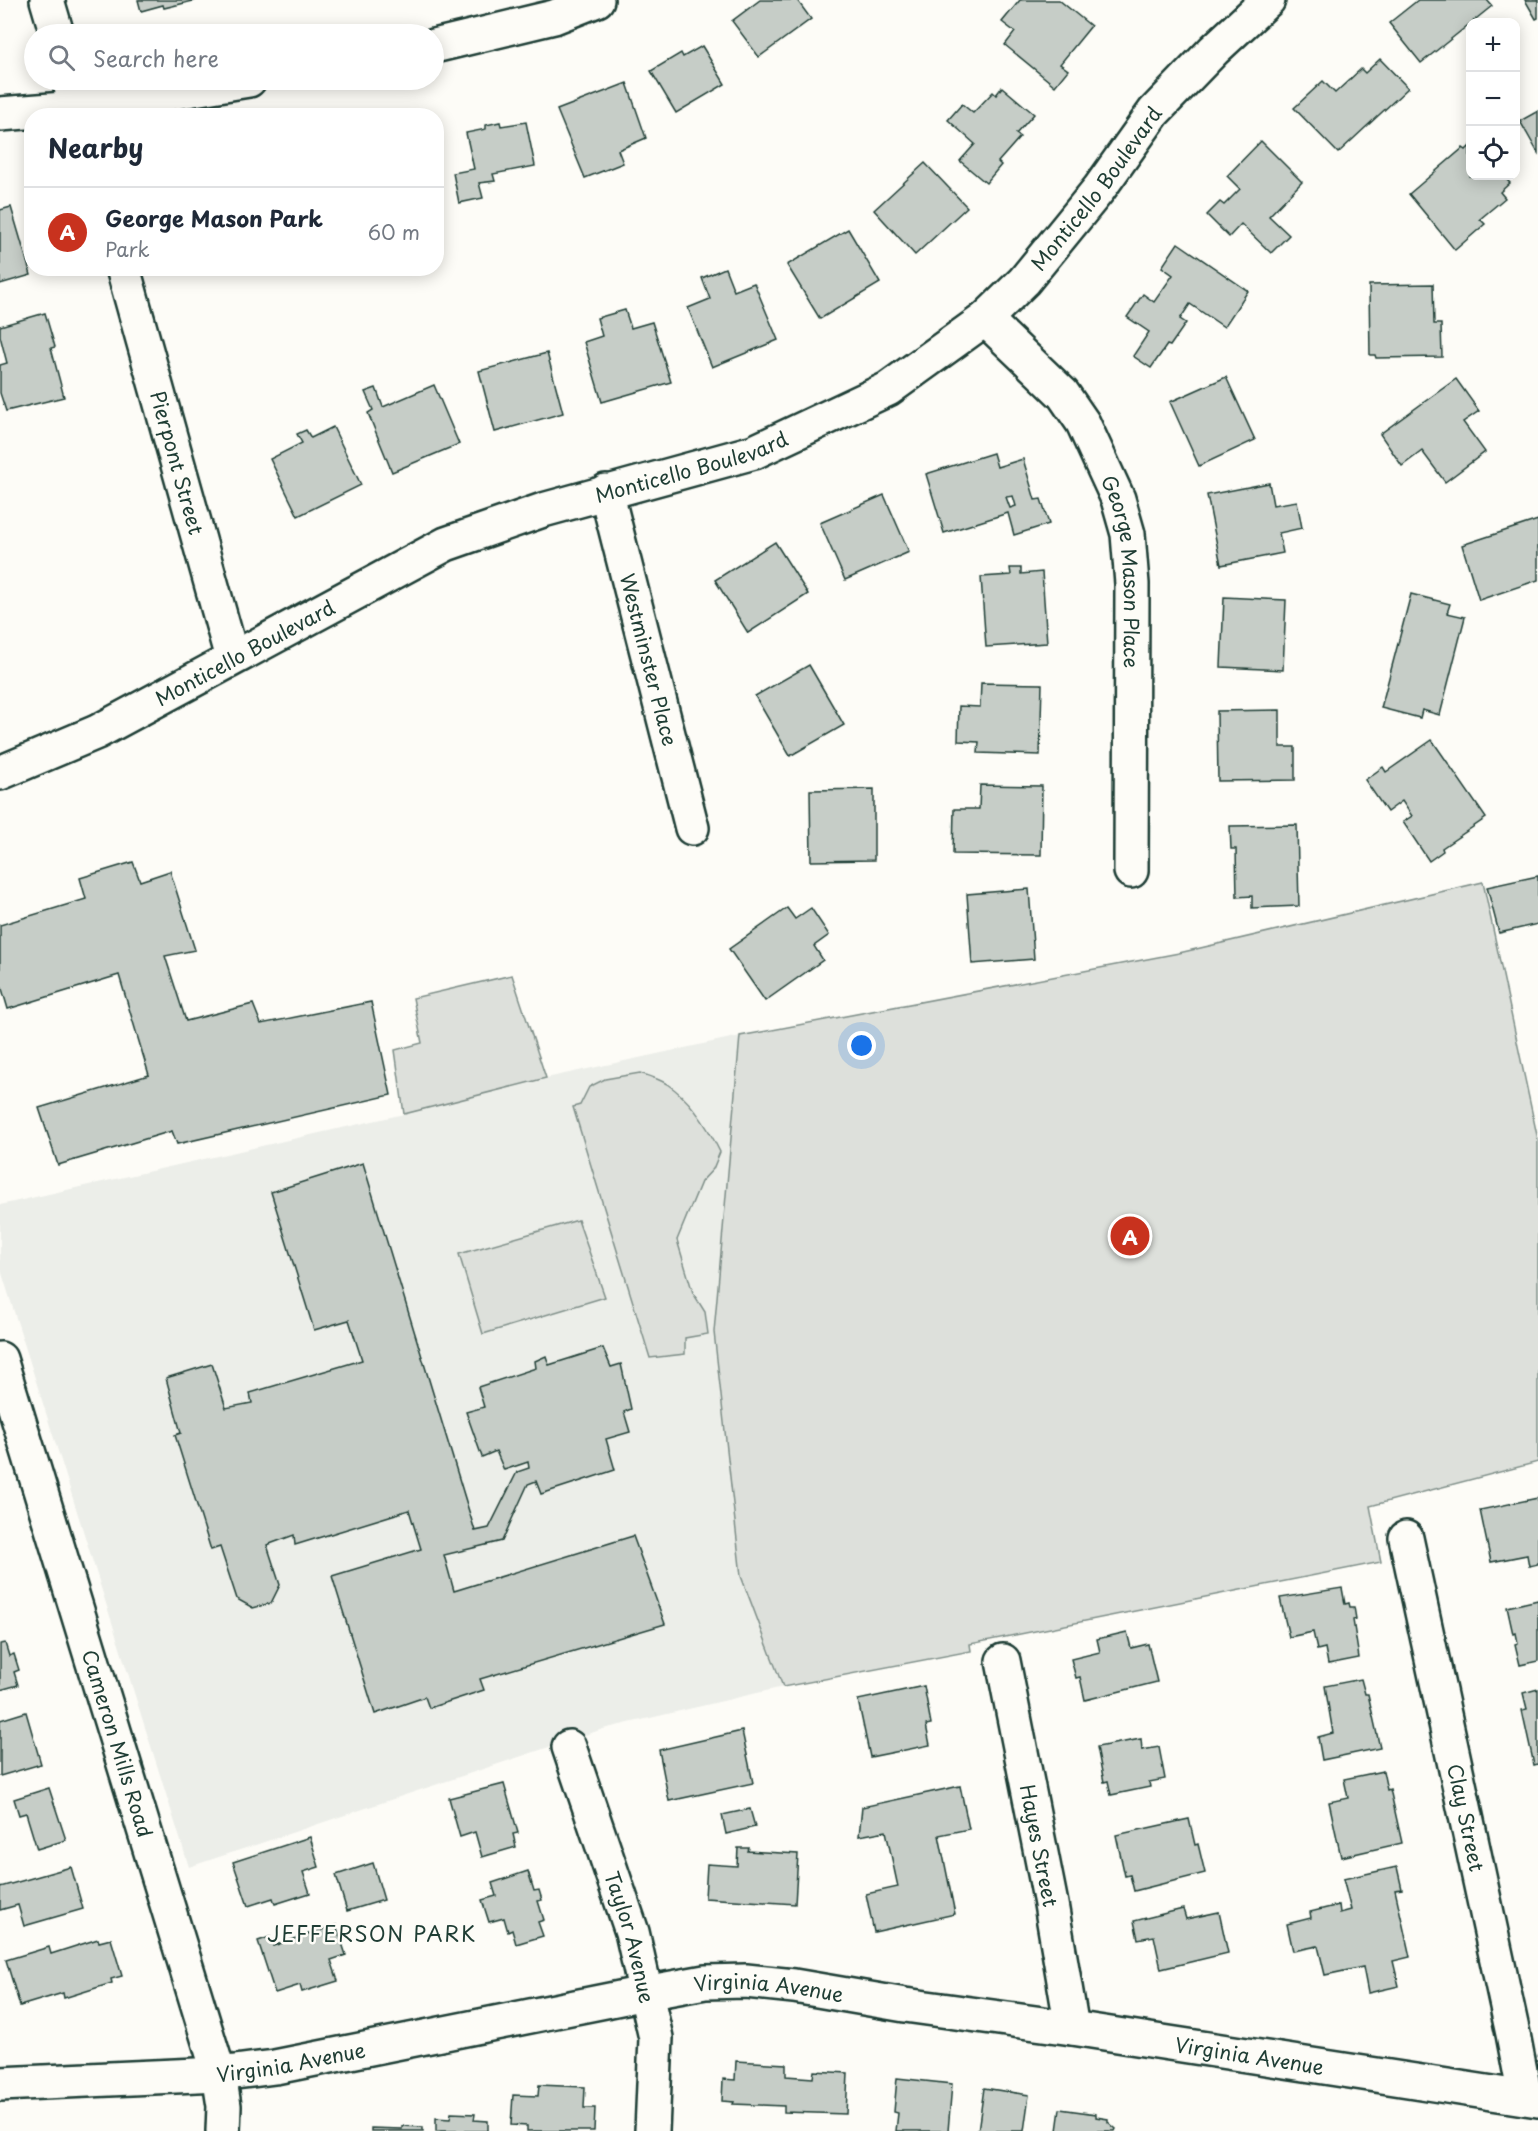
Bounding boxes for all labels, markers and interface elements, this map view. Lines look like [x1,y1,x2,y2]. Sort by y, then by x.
map controls [1466,18,1520,180]
button: + [1466,18,1520,72]
search box [24,24,444,90]
icon: search [45,41,78,74]
text: Search here [93,41,219,74]
button: − [1466,72,1520,126]
street label: Monticello Boulevard [1023,100,1169,277]
button: locate [1466,126,1520,180]
text: Nearby [48,128,143,167]
text: George Mason Park [105,201,323,234]
text: A [60,217,75,247]
text: 60 m [368,217,420,247]
text: Park [105,234,150,264]
street label: Pierpont Street [143,387,212,538]
street label: Monticello Boulevard [592,423,793,510]
street label: George Mason Place [1094,470,1147,668]
street label: Westminster Place [613,570,685,749]
street label: Monticello Boulevard [150,592,340,713]
your location [847,1031,876,1060]
pin: A [1110,1214,1150,1258]
street label: Cameron Mills Road [75,1646,161,1841]
street label: Clay Street [1440,1761,1493,1874]
street label: Hayes Street [1013,1781,1066,1909]
street label: Taylor Avenue [597,1867,663,2006]
district label: JEFFERSON PARK [267,1917,477,1949]
street label: Virginia Avenue [691,1966,846,2009]
street label: Virginia Avenue [1173,2029,1326,2082]
street label: Virginia Avenue [215,2034,368,2089]

